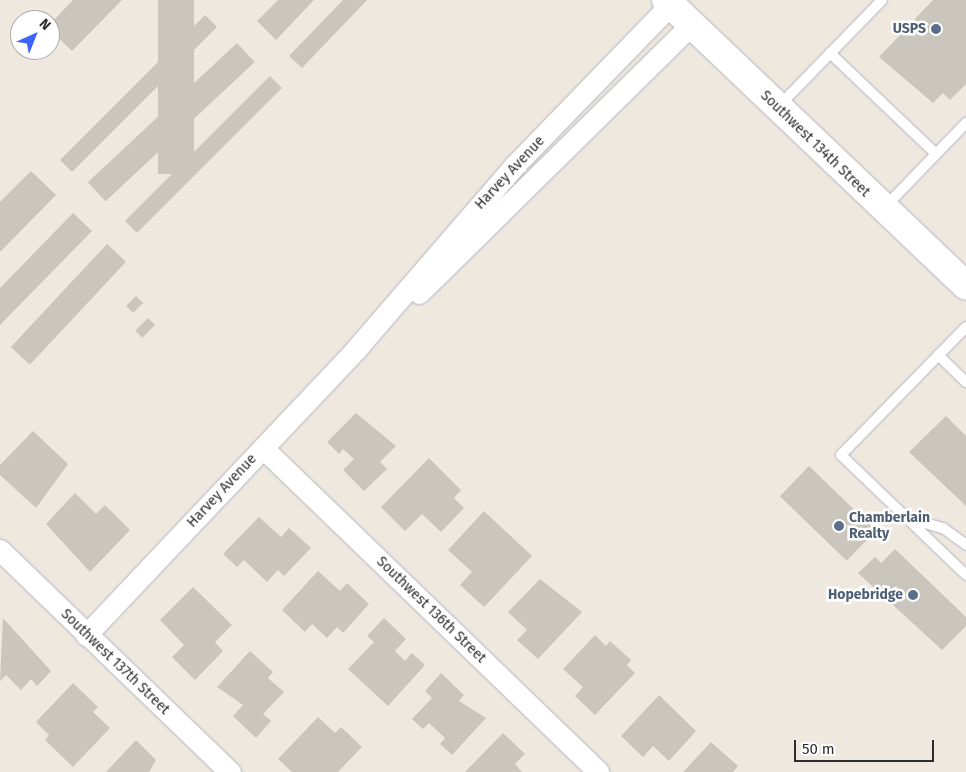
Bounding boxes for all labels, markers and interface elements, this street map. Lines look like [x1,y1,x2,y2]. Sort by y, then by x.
north arrow [10,10,60,60]
text: N [36,15,54,34]
place label: USPS [893,21,926,37]
marker: USPS [930,23,942,35]
street label: Southwest 134th Street [757,87,873,201]
street label: Harvey Avenue [472,133,548,213]
street label: Harvey Avenue [184,451,260,531]
place label: Chamberlain Realty [849,510,930,542]
marker: Chamberlain Realty [833,520,845,532]
street label: Southwest 136th Street [373,553,489,667]
place label: Hopebridge [828,587,903,603]
marker: Hopebridge [907,589,919,601]
street label: Southwest 137th Street [57,606,173,718]
scale bar [796,730,936,762]
text: 50 m [802,740,835,758]

